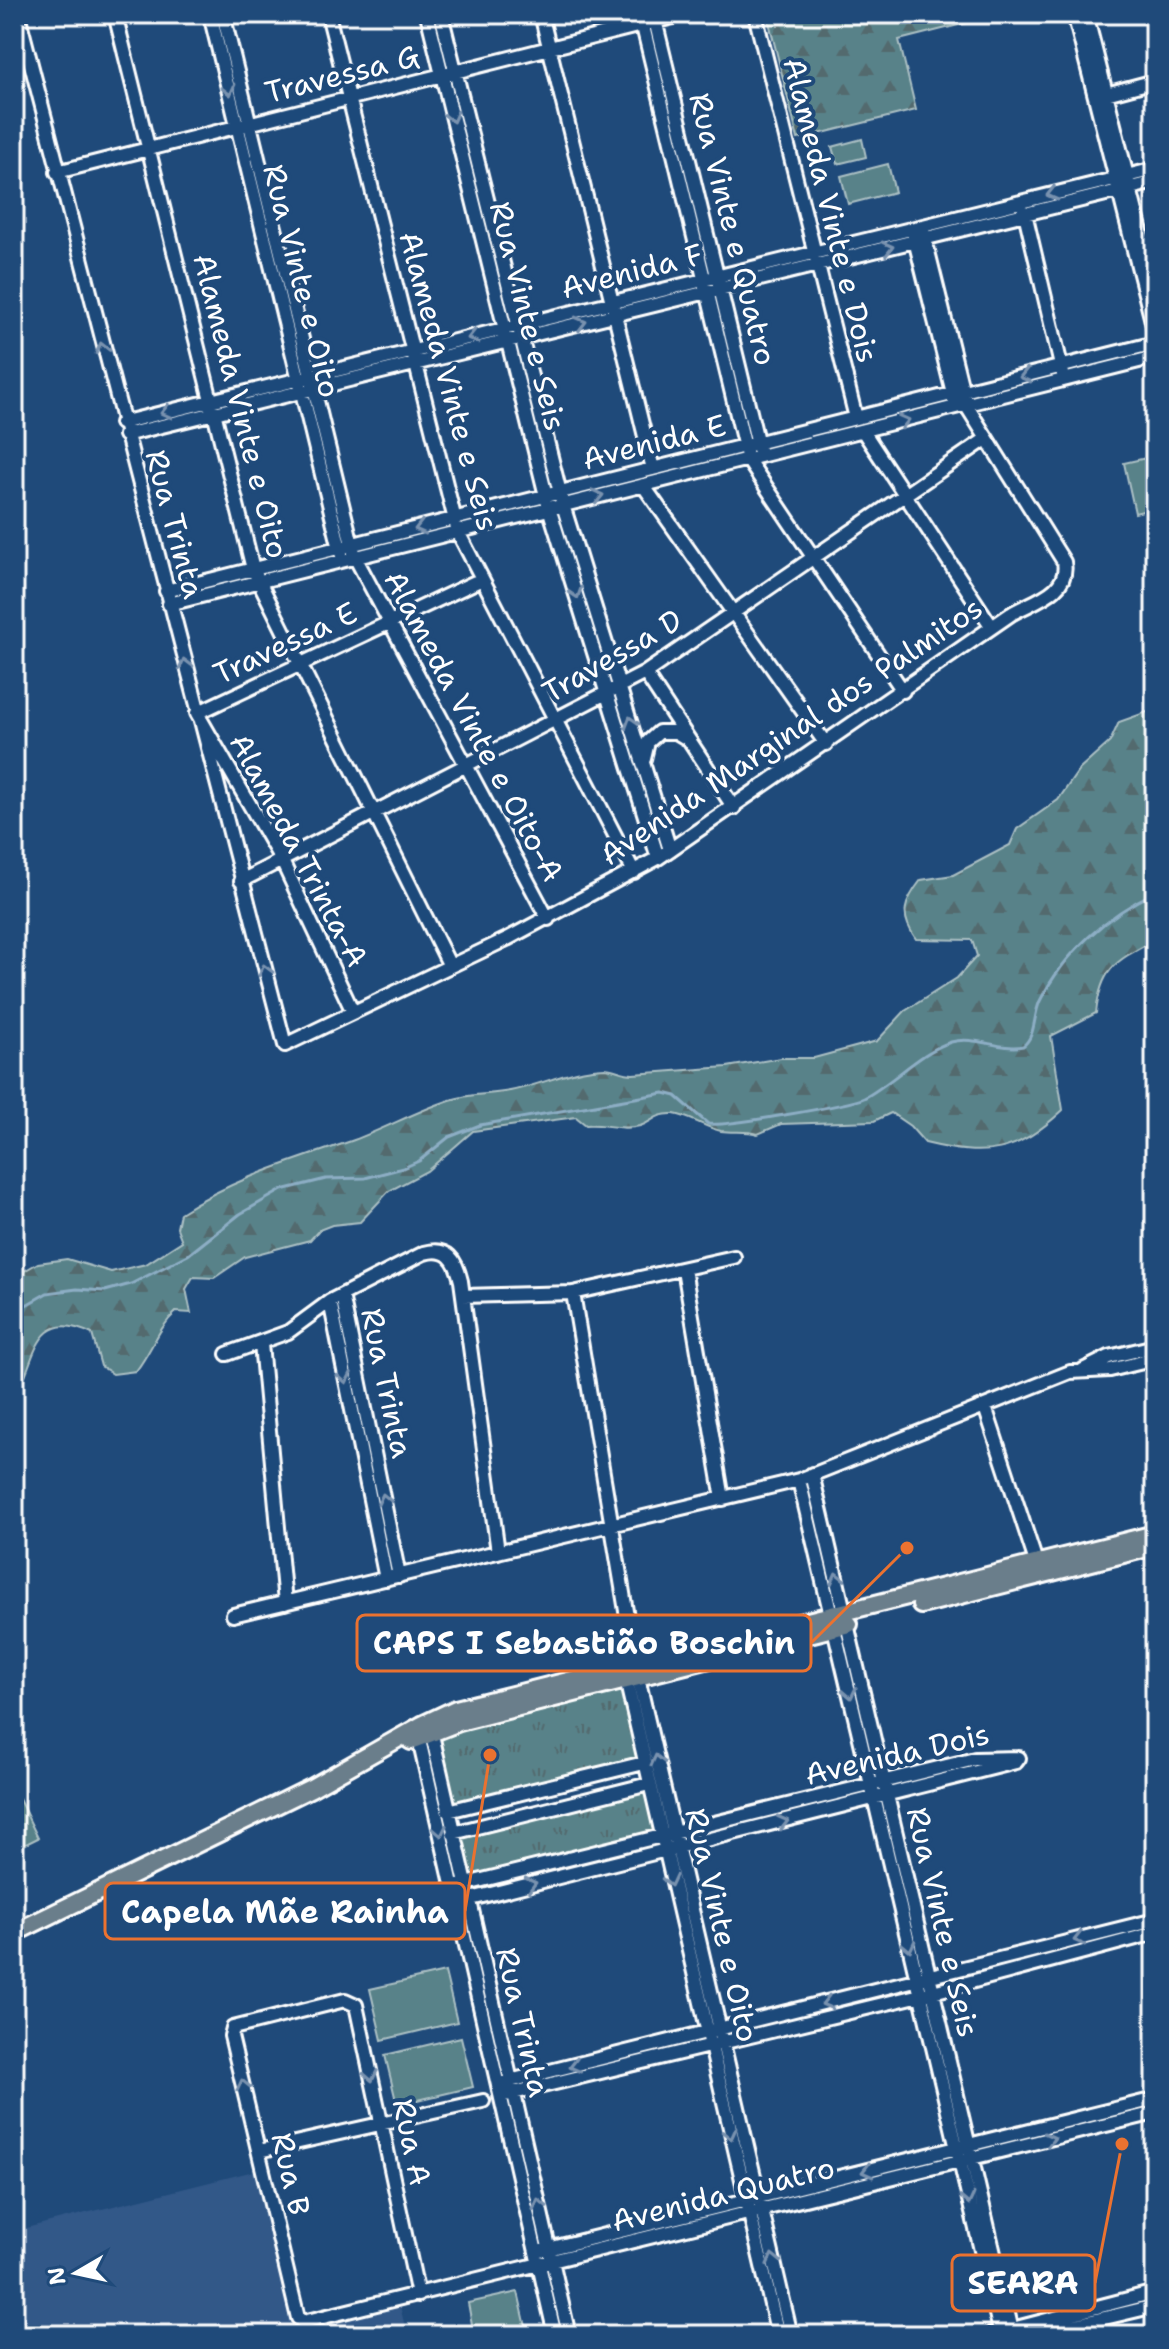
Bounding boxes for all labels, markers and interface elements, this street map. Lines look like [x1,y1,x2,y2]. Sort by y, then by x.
street label: Travessa G [260,35,424,113]
street label: Alameda Vinte e Dois [773,53,889,367]
one-way arrow [219,82,236,96]
street label: Rua Vinte e Quatro [679,88,787,370]
one-way arrow [443,109,460,123]
street label: Rua Vinte e Oito [253,160,351,402]
one-way arrow [1045,185,1059,202]
street label: Rua Vinte e Seis [480,197,576,435]
street label: Alameda Vinte e Seis [389,227,509,535]
street label: Avenida F [557,234,707,308]
one-way arrow [881,240,894,257]
street label: Alameda Vinte e Oito [183,249,299,563]
one-way arrow [574,315,587,332]
one-way arrow [467,327,480,344]
one-way arrow [94,341,111,355]
one-way arrow [1019,366,1032,383]
one-way arrow [160,403,174,420]
street label: Avenida E [578,404,730,480]
one-way arrow [897,413,911,430]
street label: Rua Trinta [136,445,215,603]
one-way arrow [590,489,604,506]
one-way arrow [413,518,427,535]
street label: Alameda Vinte e Oito-A [374,563,574,889]
one-way arrow [567,586,583,599]
street label: Avenida Marginal dos Palmitos [592,587,990,875]
street label: Travessa E [207,592,363,694]
street label: Travessa D [535,599,689,713]
one-way arrow [177,658,194,672]
one-way arrow [624,716,640,729]
street label: Alameda Trinta-A [220,726,378,974]
one-way arrow [257,964,274,977]
street label: Rua Trinta [351,1304,423,1462]
one-way arrow [336,1371,353,1384]
one-way arrow [376,1493,393,1506]
one-way arrow [830,1572,847,1585]
callout: CAPS I Sebastião Boschin [357,1615,811,1671]
text: CAPS I Sebastião Boschin [373,1621,795,1664]
one-way arrow [841,1686,858,1699]
street label: Avenida Dois [801,1713,993,1795]
one-way arrow [649,1754,666,1768]
street label: Rua Vinte e Seis [897,1803,989,2041]
street label: Rua Vinte e Oito [675,1804,769,2046]
one-way arrow [776,1814,790,1831]
one-way arrow [430,1825,447,1838]
one-way arrow [661,1874,678,1887]
one-way arrow [524,1876,537,1893]
callout: Capela Mãe Rainha [105,1883,465,1939]
text: Capela Mãe Rainha [121,1890,449,1933]
one-way arrow [1073,1930,1087,1947]
one-way arrow [900,1939,917,1953]
street label: Rua Trinta [486,1943,560,2101]
one-way arrow [821,1994,835,2011]
one-way arrow [569,2056,582,2073]
one-way arrow [362,2069,379,2082]
one-way arrow [236,2078,253,2092]
street label: Rua A [383,2095,441,2189]
one-way arrow [721,2127,738,2140]
street label: Rua B [262,2129,320,2219]
one-way arrow [1043,2131,1056,2148]
street label: Avenida Quatro [607,2147,839,2241]
one-way arrow [860,2162,874,2179]
one-way arrow [959,2192,976,2206]
one-way arrow [532,2198,549,2212]
north arrow [36,2233,116,2313]
one-way arrow [765,2253,782,2266]
callout: SEARA [952,2255,1095,2311]
text: SEARA [967,2261,1079,2304]
text: N [41,2265,72,2287]

